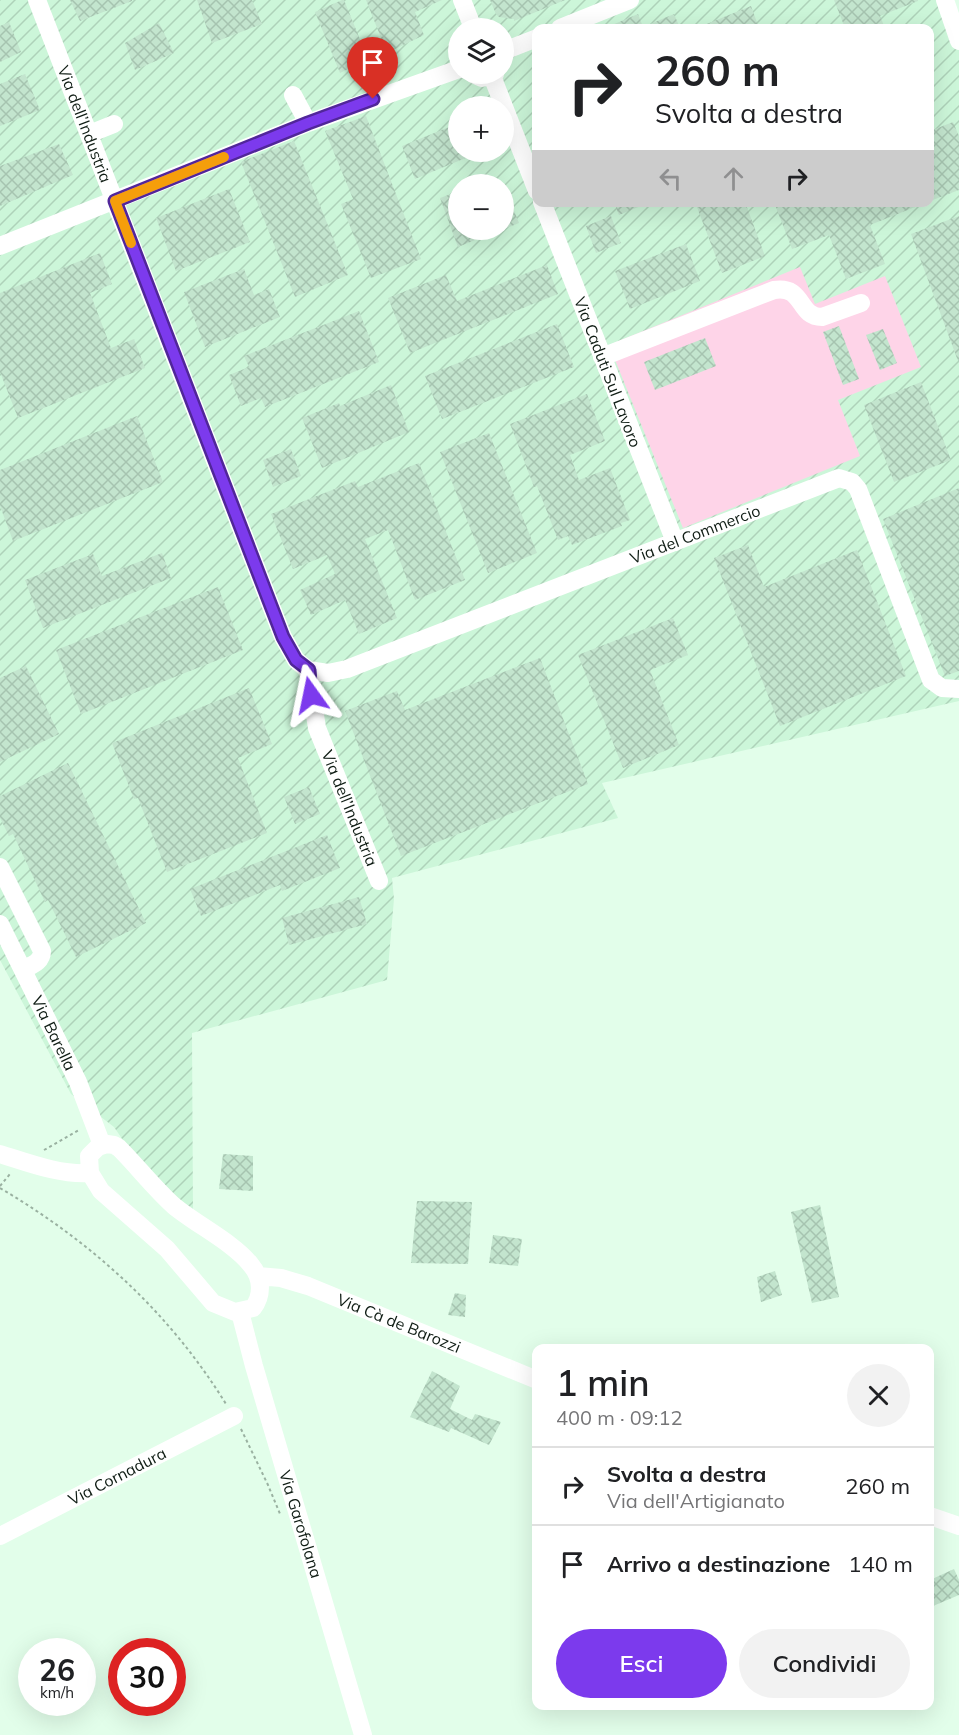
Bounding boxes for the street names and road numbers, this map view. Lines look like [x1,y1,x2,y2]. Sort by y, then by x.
street label: Via dell’Industria [54,63,116,185]
street label: Via Caduti Sul Lavoro [570,294,646,450]
street label: Via del Commercio [627,500,763,568]
street label: Via dell’Industria [318,747,382,869]
street label: Via Barella [27,992,81,1074]
street label: Via Cà de Barozzi [334,1289,464,1357]
street label: Via Cornadura [65,1443,169,1509]
street label: Via Garofolana [275,1468,327,1580]

